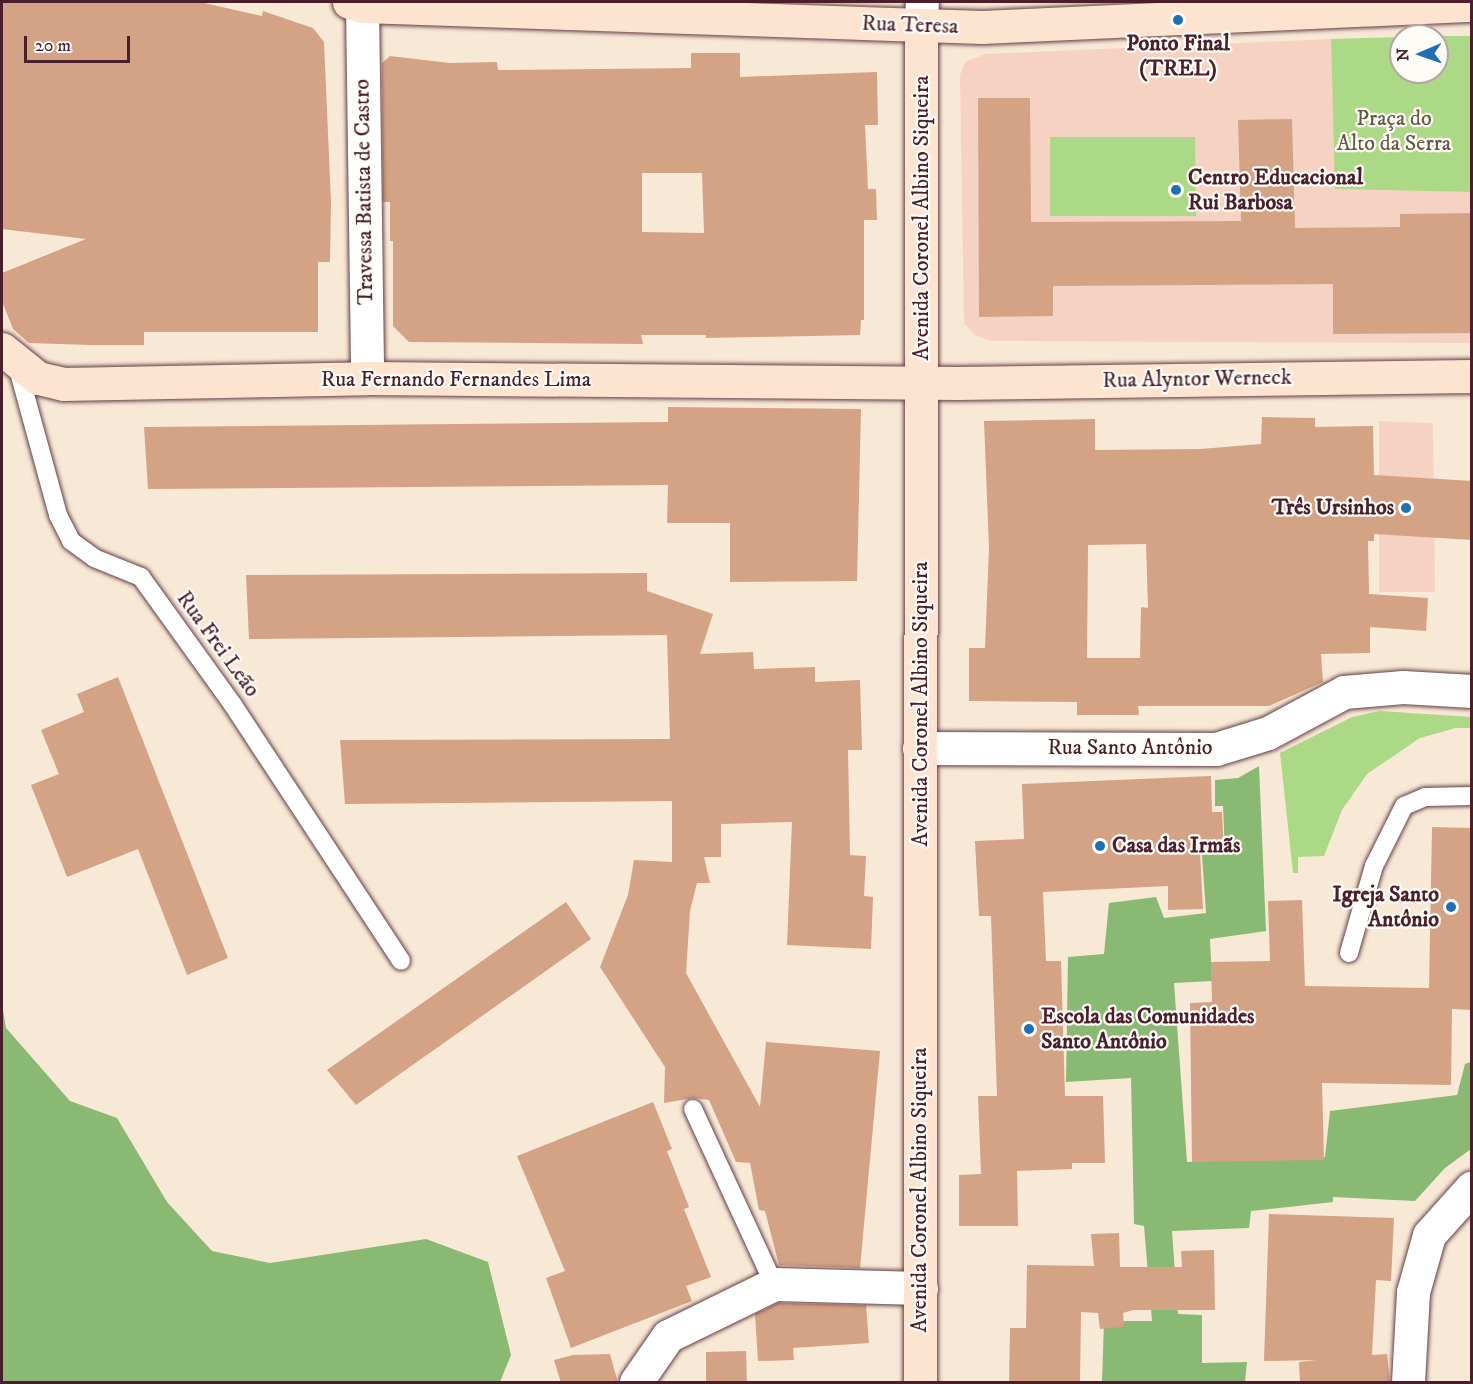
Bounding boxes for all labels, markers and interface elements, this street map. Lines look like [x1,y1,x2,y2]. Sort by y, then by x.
street label: Rua Teresa [861,10,959,40]
marker: Ponto Final (TREL) [1171,13,1185,27]
scale bar [27,24,134,62]
north arrow [1389,24,1449,84]
place label: Ponto Final (TREL) [1126,30,1230,82]
text: 20 m [35,35,71,57]
text: N [1393,48,1413,61]
street label: Avenida Coronel Albino Siqueira [909,76,935,360]
street label: Travessa Batista de Castro [349,79,379,305]
park label: Praça do Alto da Serra [1337,105,1451,156]
place label: Centro Educacional Rui Barbosa [1188,164,1363,216]
marker: Centro Educacional Rui Barbosa [1169,183,1183,197]
street label: Rua Alyntor Werneck [1102,364,1292,394]
street label: Rua Fernando Fernandes Lima [321,367,591,393]
place label: Três Ursinhos [1272,495,1394,521]
marker: Três Ursinhos [1399,501,1413,515]
street label: Avenida Coronel Albino Siqueira [908,562,934,846]
street label: Rua Frei Leão [171,586,265,702]
street label: Rua Santo Antônio [1047,735,1213,761]
place label: Casa das Irmãs [1112,833,1240,859]
marker: Casa das Irmãs [1093,839,1107,853]
place label: Igreja Santo Antônio [1333,881,1439,932]
marker: Igreja Santo Antônio [1444,900,1458,914]
place label: Escola das Comunidades Santo Antônio [1041,1003,1254,1054]
marker: Escola das Comunidades Santo Antônio [1022,1022,1036,1036]
street label: Avenida Coronel Albino Siqueira [907,1048,933,1332]

